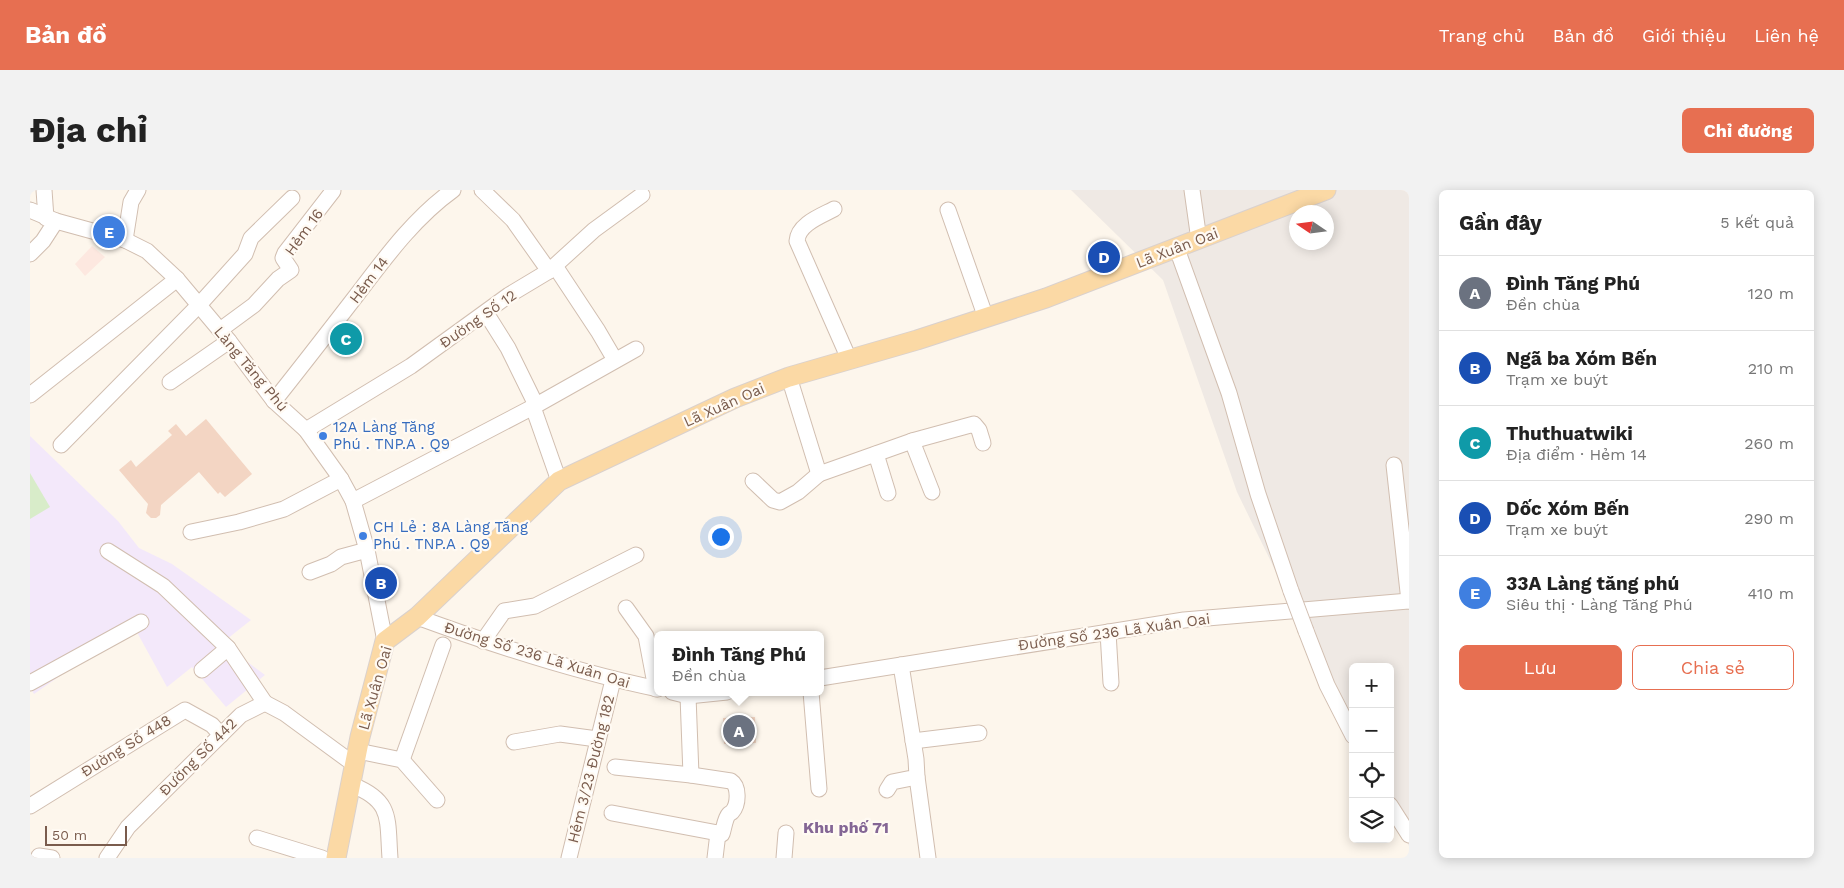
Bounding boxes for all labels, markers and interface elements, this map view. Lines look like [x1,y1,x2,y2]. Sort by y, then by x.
text: Bản đồ [25,21,107,49]
text: Trang chủ [1439,25,1525,46]
text: Bản đồ [1553,25,1614,46]
text: Giới thiệu [1642,25,1726,46]
text: Liên hệ [1754,25,1819,46]
button: Chỉ đường [1682,108,1814,153]
text: Địa chỉ [30,109,148,151]
street label: Hẻm 16 [281,205,327,259]
north arrow [1289,205,1334,250]
text: Gần đây [1459,210,1542,235]
pin: E [93,213,125,251]
text: 5 kết quả [1720,213,1794,232]
street label: Lã Xuân Oai [1133,224,1221,272]
pin: D [1088,238,1120,276]
street label: Hẻm 14 [346,253,392,307]
text: Đình Tăng Phú [1506,272,1640,295]
text: A [1470,284,1480,303]
text: 120 m [1748,284,1794,303]
street label: Đường Số 12 [436,286,520,352]
text: Đền chùa [1506,295,1580,314]
pin: C [330,320,362,358]
street label: Làng Tăng Phú [210,323,292,415]
text: Ngã ba Xóm Bến [1506,347,1657,370]
text: B [1470,359,1480,378]
text: 210 m [1748,359,1794,378]
text: Trạm xe buýt [1506,370,1608,389]
street label: Lã Xuân Oai [681,379,767,431]
place label: 12A Làng Tăng Phú . TNP.A . Q9 [333,418,450,453]
text: Thuthuatwiki [1506,422,1633,445]
marker: 12A Làng Tăng Phú . TNP.A . Q9 [317,430,329,442]
text: C [1470,434,1480,453]
text: 260 m [1744,434,1794,453]
text: Địa điểm · Hẻm 14 [1506,445,1647,464]
text: Dốc Xóm Bến [1506,497,1629,520]
text: D [1469,509,1481,528]
text: 290 m [1744,509,1794,528]
place label: CH Lẻ : 8A Làng Tăng Phú . TNP.A . Q9 [373,518,528,553]
text: Trạm xe buýt [1506,520,1608,539]
your location [708,524,734,550]
marker: CH Lẻ : 8A Làng Tăng Phú . TNP.A . Q9 [357,530,369,542]
pin: B [365,564,397,602]
text: 33A Làng tăng phú [1506,572,1679,595]
text: E [1470,584,1480,603]
text: 410 m [1748,584,1794,603]
text: Siêu thị · Làng Tăng Phú [1506,595,1693,614]
street label: Đường Số 236 Lã Xuân Oai [1017,610,1211,654]
street label: Đường Số 236 Lã Xuân Oai [442,618,632,692]
popup [654,631,824,696]
text: Đình Tăng Phú [672,643,806,666]
street label: Lã Xuân Oai [354,644,396,732]
button: Lưu [1459,645,1622,690]
button: Chia sẻ [1632,645,1794,690]
map controls [1349,663,1394,843]
button: + [1349,663,1394,708]
text: Đền chùa [672,666,746,685]
street label: Hẻm 3/23 Đường 182 [564,693,618,845]
button: − [1349,708,1394,753]
street label: Đường Số 448 [78,711,174,781]
pin: A [723,712,755,750]
street label: Đường Số 442 [155,714,241,800]
button: locate [1349,753,1394,798]
button: layers [1349,798,1394,843]
district label: Khu phố 71 [803,818,889,837]
scale bar [45,823,128,846]
text: 50 m [52,827,87,843]

